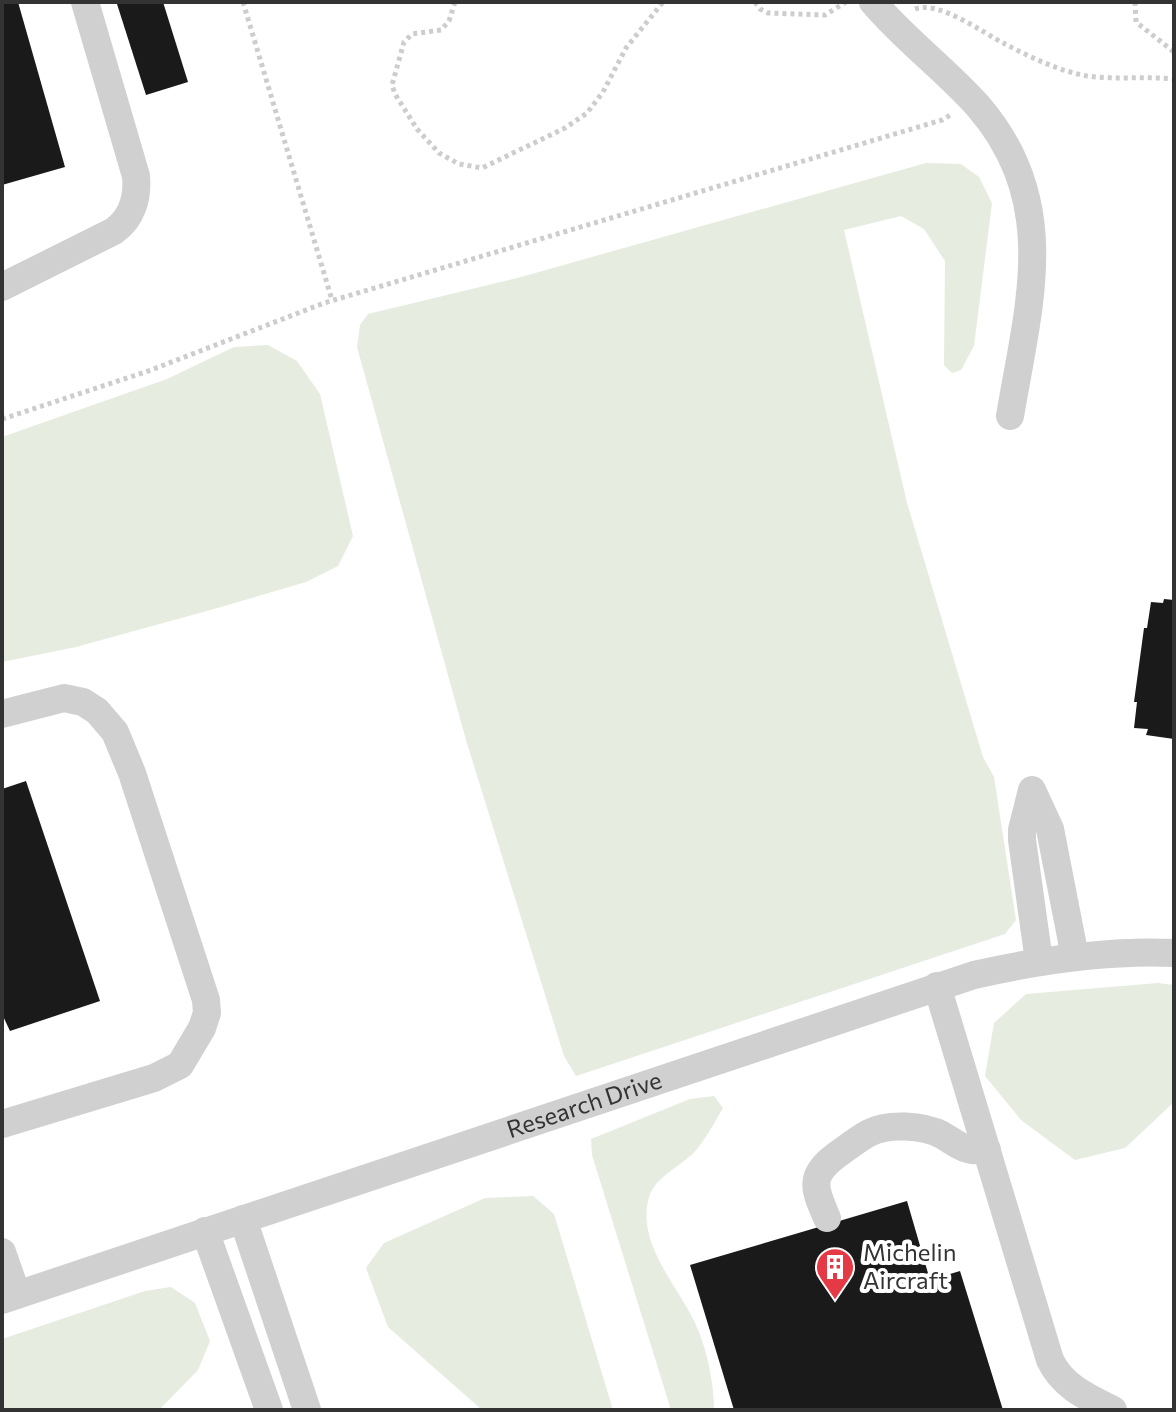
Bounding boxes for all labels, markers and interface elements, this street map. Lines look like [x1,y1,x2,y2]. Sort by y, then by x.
street label: Research Drive [503,1065,665,1143]
place label: Michelin Aircraft [863,1237,956,1294]
building icon: Michelin Aircraft [814,1246,856,1301]

